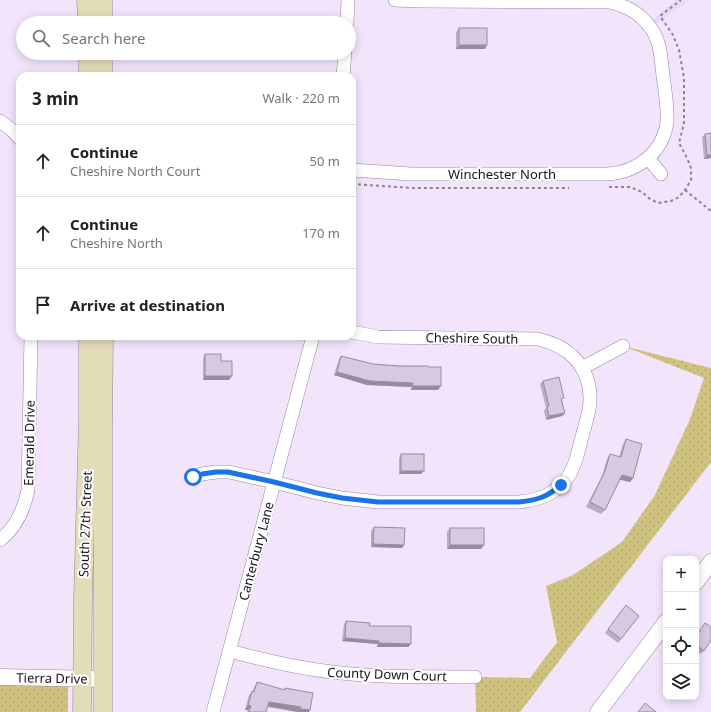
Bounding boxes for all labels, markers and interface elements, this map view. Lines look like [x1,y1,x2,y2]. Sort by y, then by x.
search box [16,16,356,60]
icon: search [30,27,52,49]
text: Search here [62,28,145,48]
text: 3 min [32,87,79,110]
text: Walk · 220 m [262,89,340,107]
text: Continue [70,142,138,162]
icon: ahead [32,150,54,172]
text: 50 m [310,152,340,170]
text: Cheshire North Court [70,162,200,180]
street label: Winchester North [448,165,556,183]
text: Continue [70,214,138,234]
icon: ahead [32,222,54,244]
text: 170 m [302,224,340,242]
text: Cheshire North [70,234,163,252]
icon: arrive [32,294,54,316]
text: Arrive at destination [70,295,225,315]
street label: Cheshire South [425,328,519,348]
street label: Emerald Drive [19,400,39,486]
route start [184,468,202,486]
street label: South 27th Street [74,470,96,577]
route end [552,476,570,494]
street label: Canterbury Lane [234,499,278,603]
map controls [663,556,699,700]
button: + [663,556,699,592]
button: − [663,592,699,628]
button: locate [663,628,699,664]
street label: County Down Court [327,663,447,685]
button: layers [663,664,699,700]
street label: Tierra Drive [16,668,88,688]

